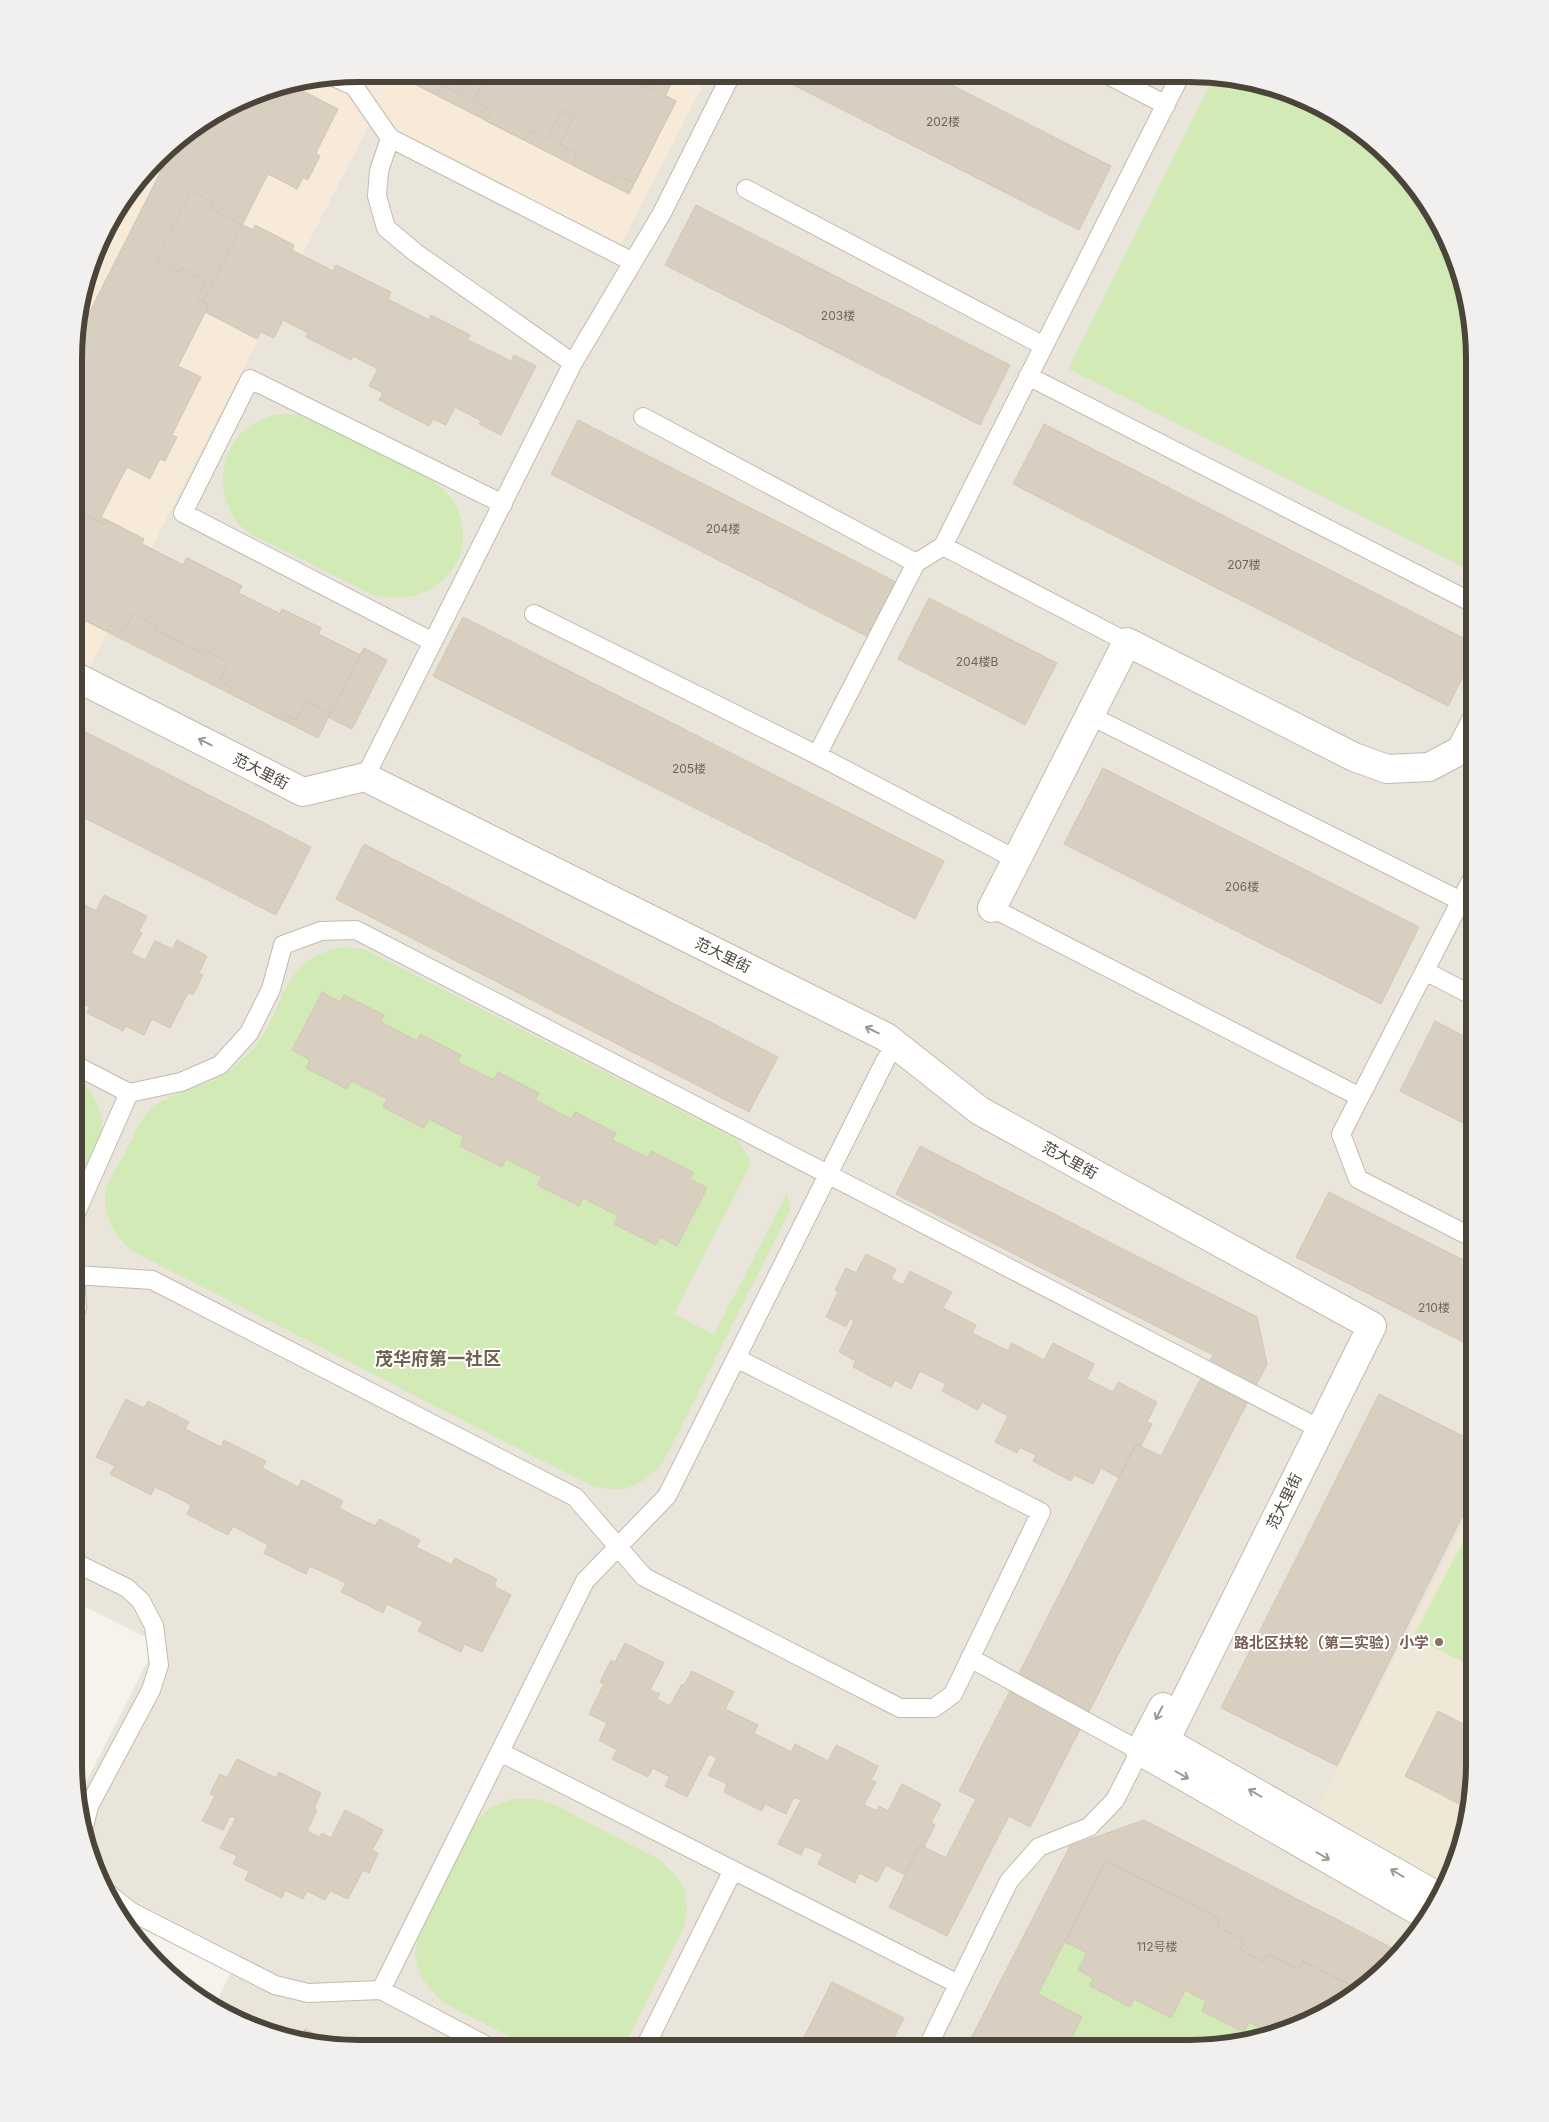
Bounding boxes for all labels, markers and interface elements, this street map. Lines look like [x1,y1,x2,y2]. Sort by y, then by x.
house number: 202楼 [926,114,960,129]
house number: 203楼 [821,308,855,323]
house number: 204楼 [706,521,740,536]
house number: 207楼 [1227,557,1261,572]
house number: 204楼B [956,654,998,669]
one-way arrow [198,737,213,746]
street label: 范大里街 [230,749,292,793]
house number: 205楼 [672,761,706,776]
house number: 206楼 [1225,879,1259,894]
street label: 范大里街 [692,933,754,977]
one-way arrow [865,1025,880,1034]
street label: 范大里街 [1039,1137,1101,1183]
house number: 210楼 [1418,1300,1450,1315]
district label: 茂华府第一社区 [375,1348,501,1369]
street label: 范大里街 [1262,1470,1306,1532]
place label: 路北区扶轮（第二实验）小学 [1234,1633,1429,1652]
marker: 路北区扶轮（第二实验）小学 [1433,1636,1445,1648]
one-way arrow [1154,1705,1163,1720]
one-way arrow [1175,1771,1189,1781]
one-way arrow [1249,1787,1263,1797]
one-way arrow [1316,1852,1330,1862]
one-way arrow [1389,1868,1404,1878]
house number: 112号楼 [1136,1939,1178,1954]

